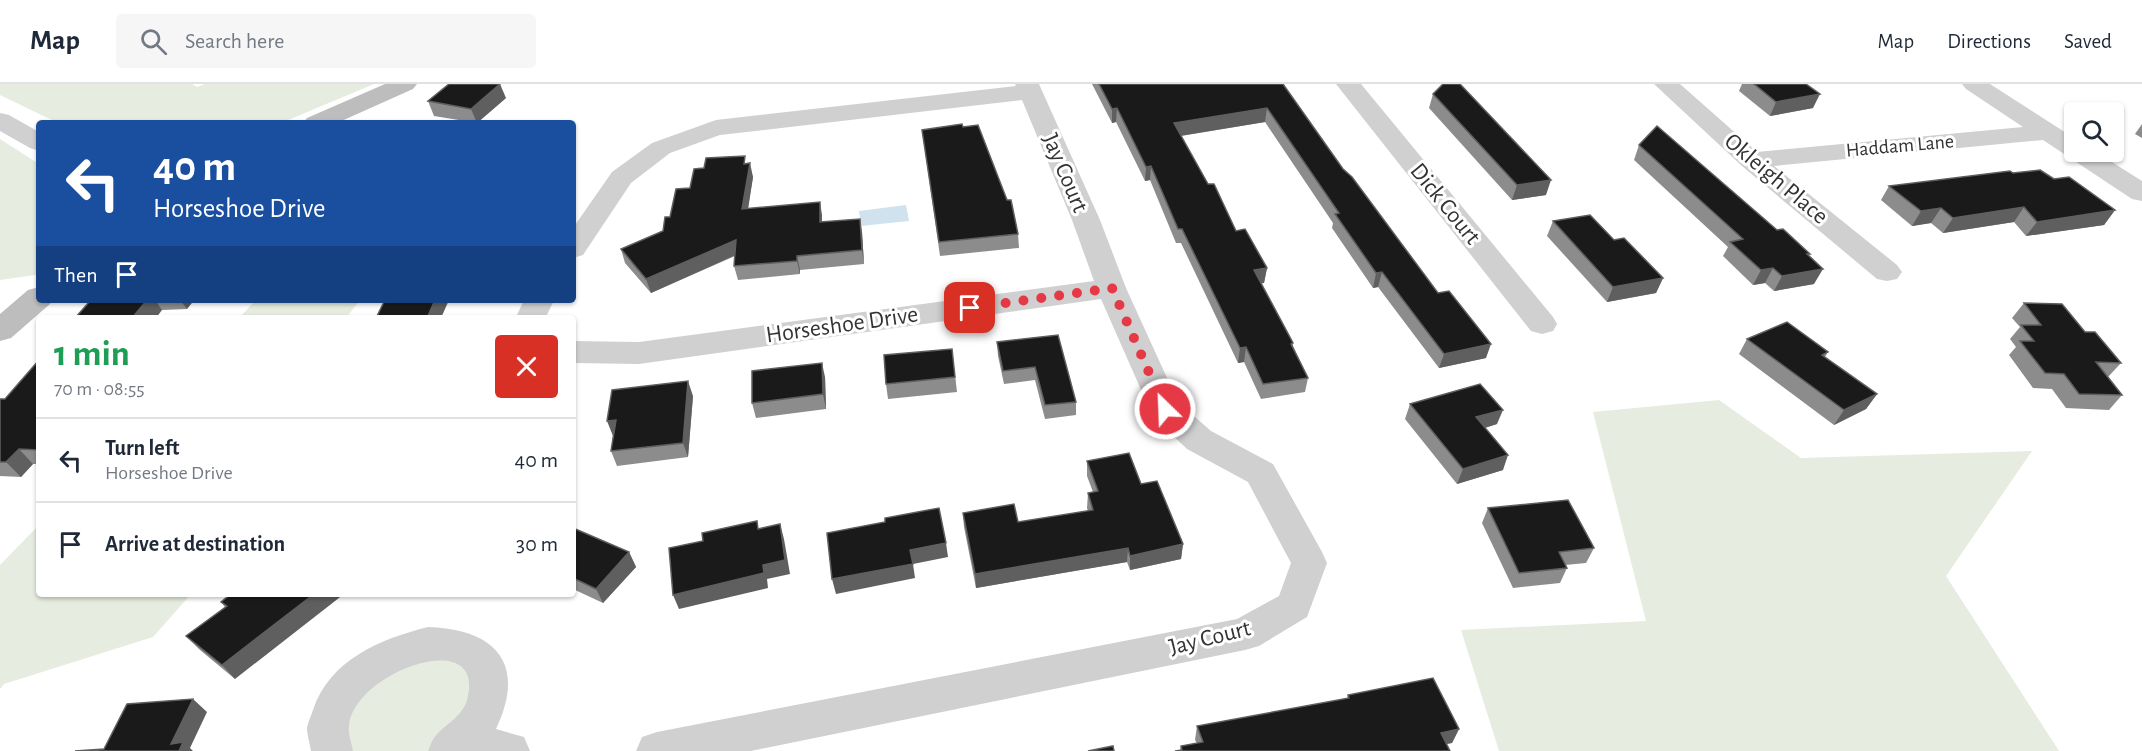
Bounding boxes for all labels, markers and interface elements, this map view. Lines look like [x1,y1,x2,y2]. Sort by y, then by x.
search box [116,14,536,68]
icon: search [137,25,170,58]
text: Map [30,27,80,55]
text: Search here [185,30,284,52]
text: Map [1878,31,1914,52]
text: Directions [1947,31,2031,52]
text: Saved [2064,31,2112,52]
map controls [2064,102,2124,162]
button: search [2064,102,2124,162]
street label: Okleigh Place [1720,129,1832,229]
street label: Jay Court [1038,130,1092,216]
street label: Haddam Lane [1845,131,1955,161]
icon: left [54,144,132,222]
text: 40 m [153,146,236,188]
street label: Dick Court [1405,159,1485,249]
text: Horseshoe Drive [153,195,325,222]
icon: arrive [110,258,143,291]
text: Then [54,264,98,286]
pin [944,282,995,333]
icon: arrive [953,291,986,324]
street label: Horseshoe Drive [764,302,920,348]
button: close [495,335,558,398]
text: 1 min [54,336,130,372]
position arrow [1133,377,1197,441]
text: 70 m · 08:55 [54,379,145,399]
text: Turn left [105,437,179,459]
icon: left [54,444,87,477]
text: 40 m [515,449,558,471]
text: Horseshoe Drive [105,463,233,483]
icon: arrive [54,528,87,561]
text: Arrive at destination [105,533,285,555]
text: 30 m [516,533,558,555]
street label: Jay Court [1167,616,1254,660]

